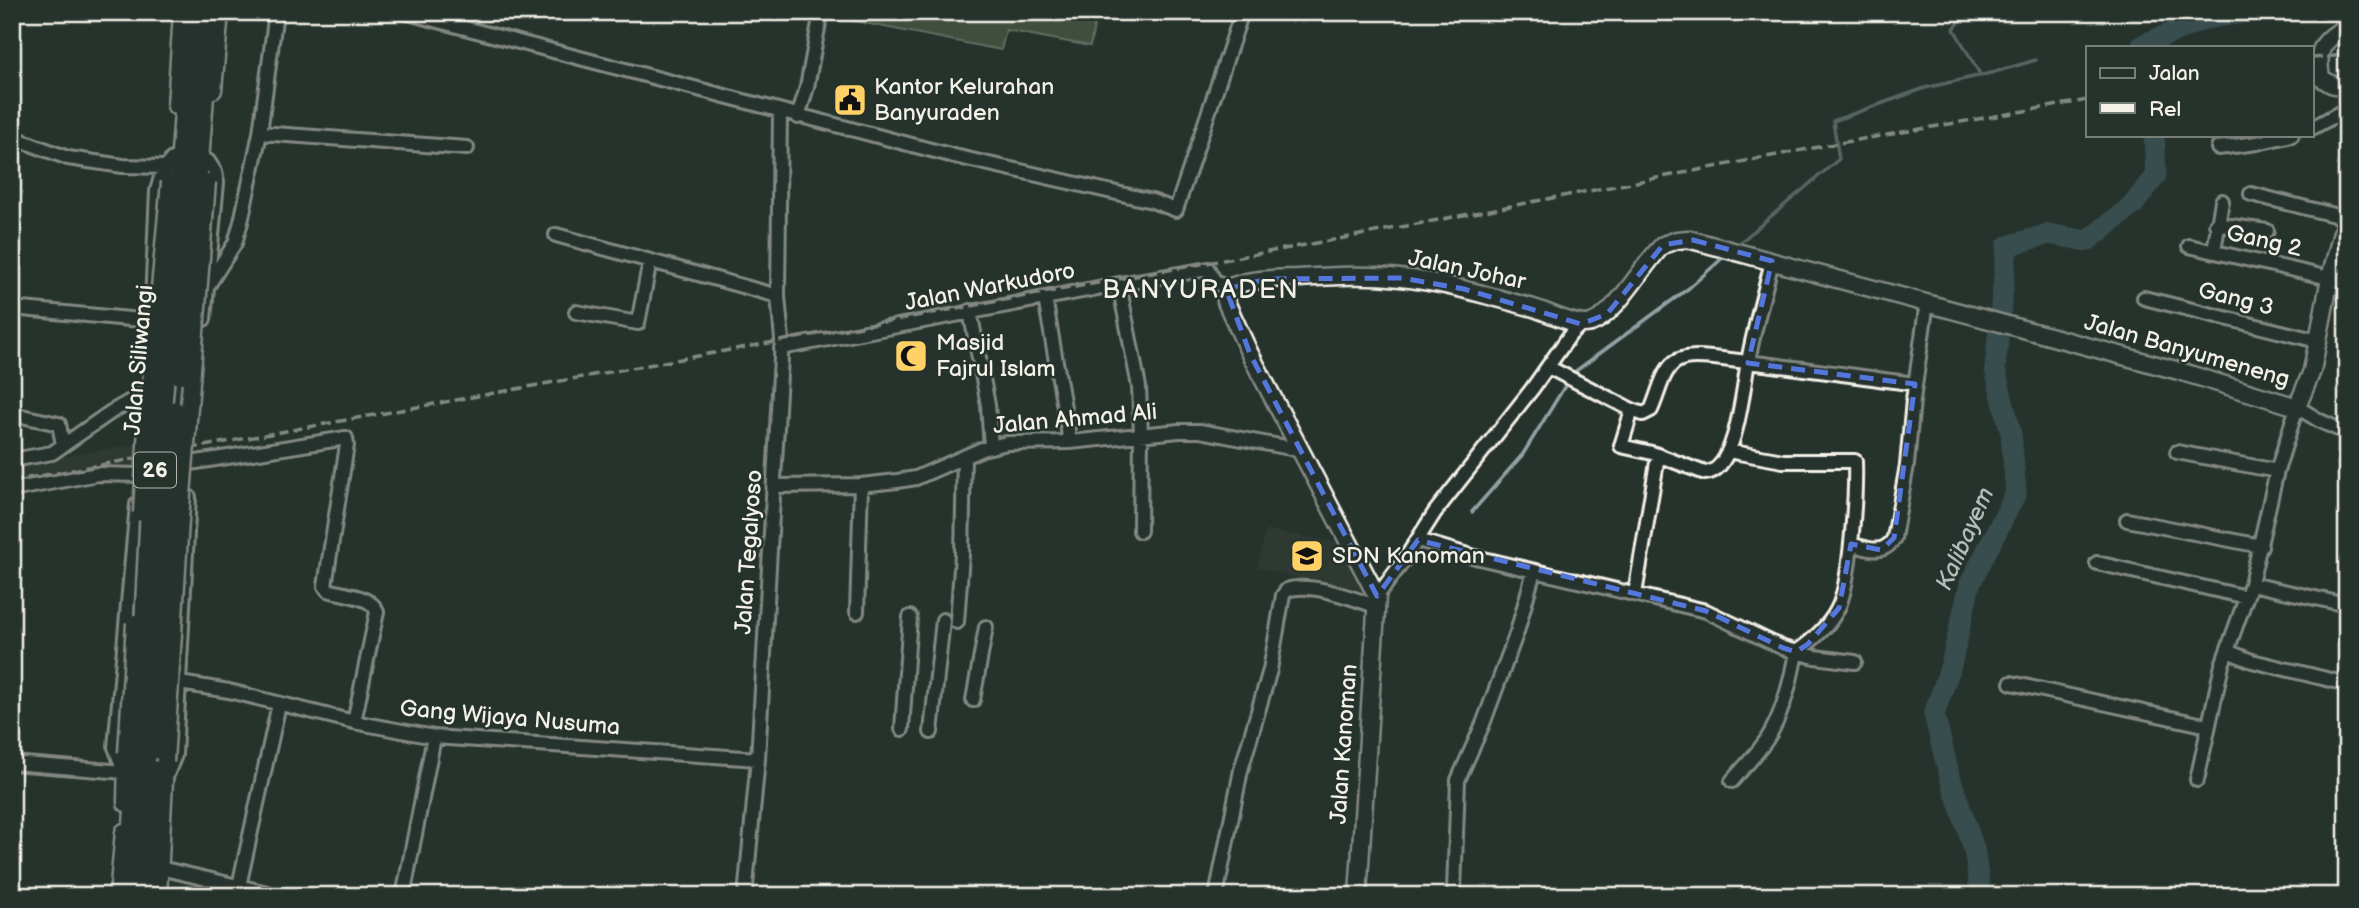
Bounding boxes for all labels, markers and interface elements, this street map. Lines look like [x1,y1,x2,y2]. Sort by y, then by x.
legend [2086,46,2314,136]
text: Jalan [2149,61,2200,86]
place label: Kantor Kelurahan Banyuraden [874,73,1054,127]
public building icon: Kantor Kelurahan Banyuraden [831,81,869,119]
text: Rel [2149,97,2181,122]
street label: Gang 2 [2224,219,2305,263]
street label: Jalan Johar [1406,244,1529,296]
street label: Jalan Warkudoro [902,257,1078,317]
district label: BANYURADEN [1102,275,1300,306]
street label: Gang 3 [2195,276,2277,322]
street label: Jalan Siliwangi [118,284,160,436]
street label: Jalan Banyumeneng [2081,308,2293,394]
place label: Masjid Fajrul Islam [936,329,1056,383]
mosque icon: Masjid Fajrul Islam [892,337,930,375]
street label: Jalan Ahmad Ali [992,398,1158,440]
road number: 26 [134,452,176,488]
street label: Jalan Tegalyoso [729,469,769,635]
water label: Kalibayem [1929,483,2001,595]
school or university icon: SDN Kanoman [1288,537,1326,575]
place label: SDN Kanoman [1332,542,1485,570]
street label: Jalan Kanoman [1324,663,1364,825]
street label: Gang Wijaya Nusuma [399,694,621,742]

